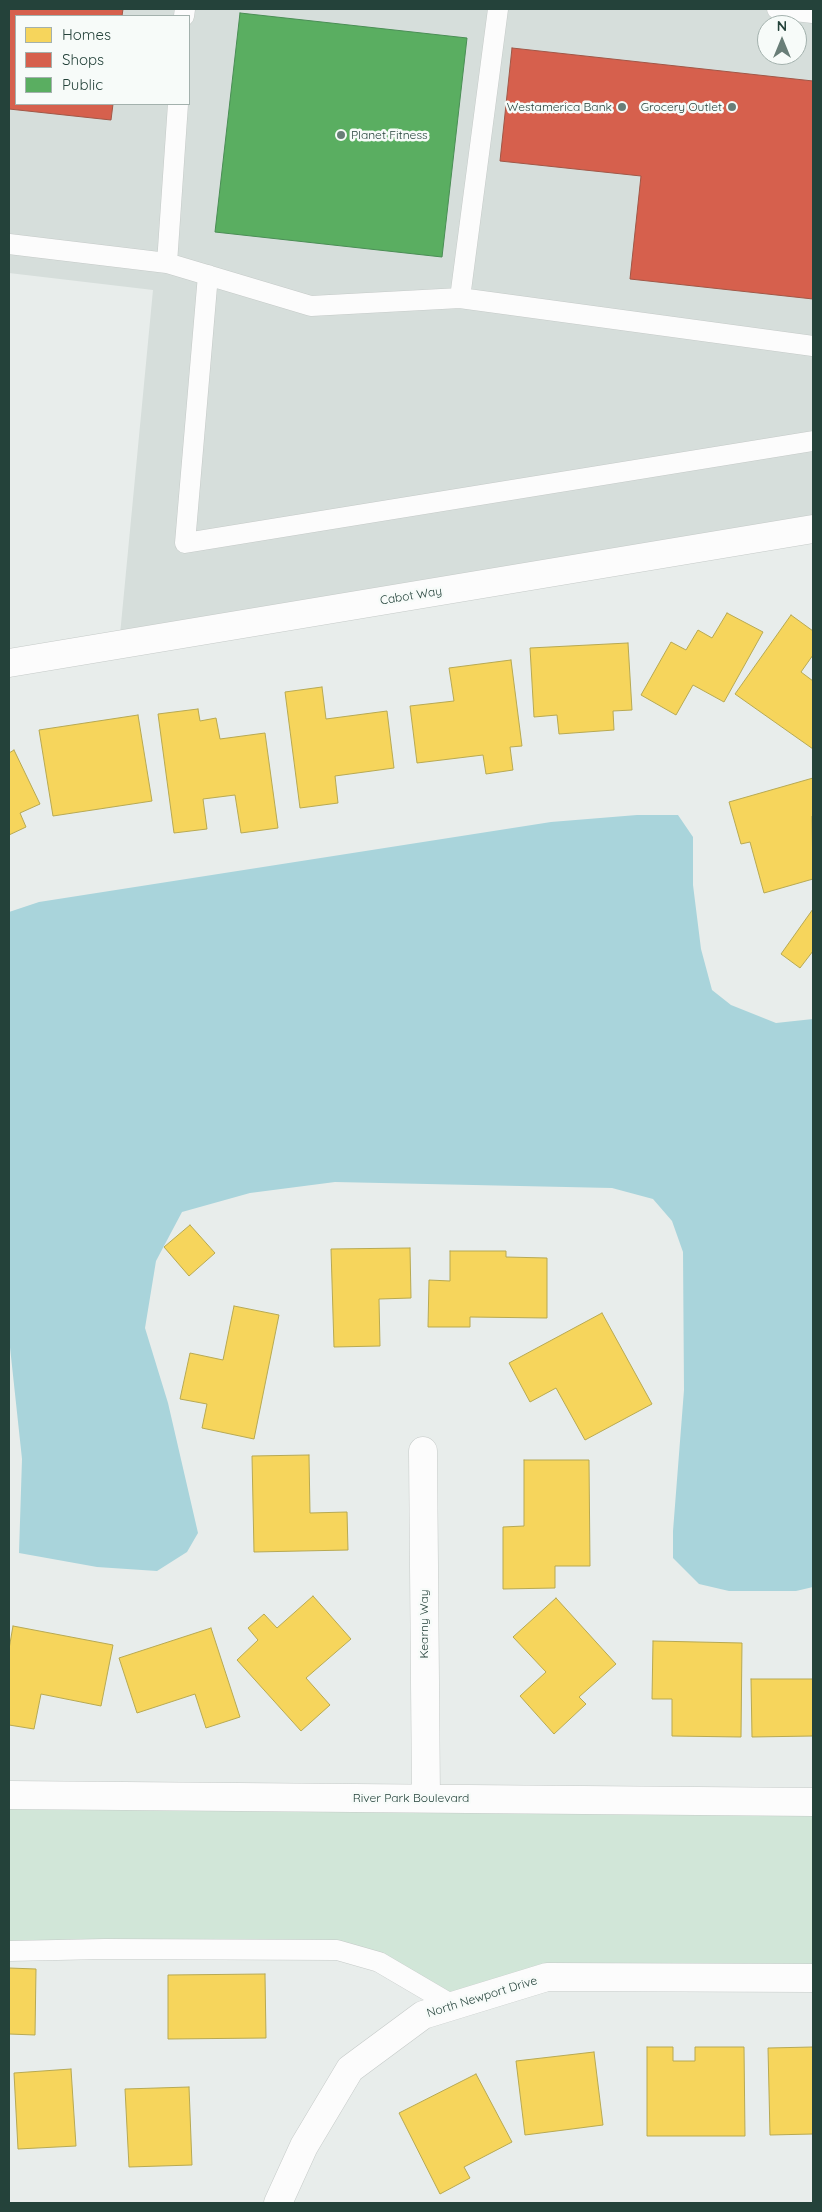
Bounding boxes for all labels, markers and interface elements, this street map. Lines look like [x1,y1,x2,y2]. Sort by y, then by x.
legend [15,15,190,105]
north arrow [757,15,807,65]
text: N [777,17,787,35]
text: Homes [62,25,111,44]
text: Shops [62,50,104,69]
text: Public [62,75,103,94]
place label: Westamerica Bank [507,100,612,114]
place label: Grocery Outlet [641,100,722,114]
marker: Westamerica Bank [616,101,628,113]
marker: Grocery Outlet [726,101,738,113]
place label: Planet Fitness [351,128,428,142]
marker: Planet Fitness [335,129,347,141]
street label: Cabot Way [379,584,443,608]
street label: Kearny Way [417,1589,431,1659]
street label: River Park Boulevard [353,1791,469,1805]
street label: North Newport Drive [425,1973,539,2021]

